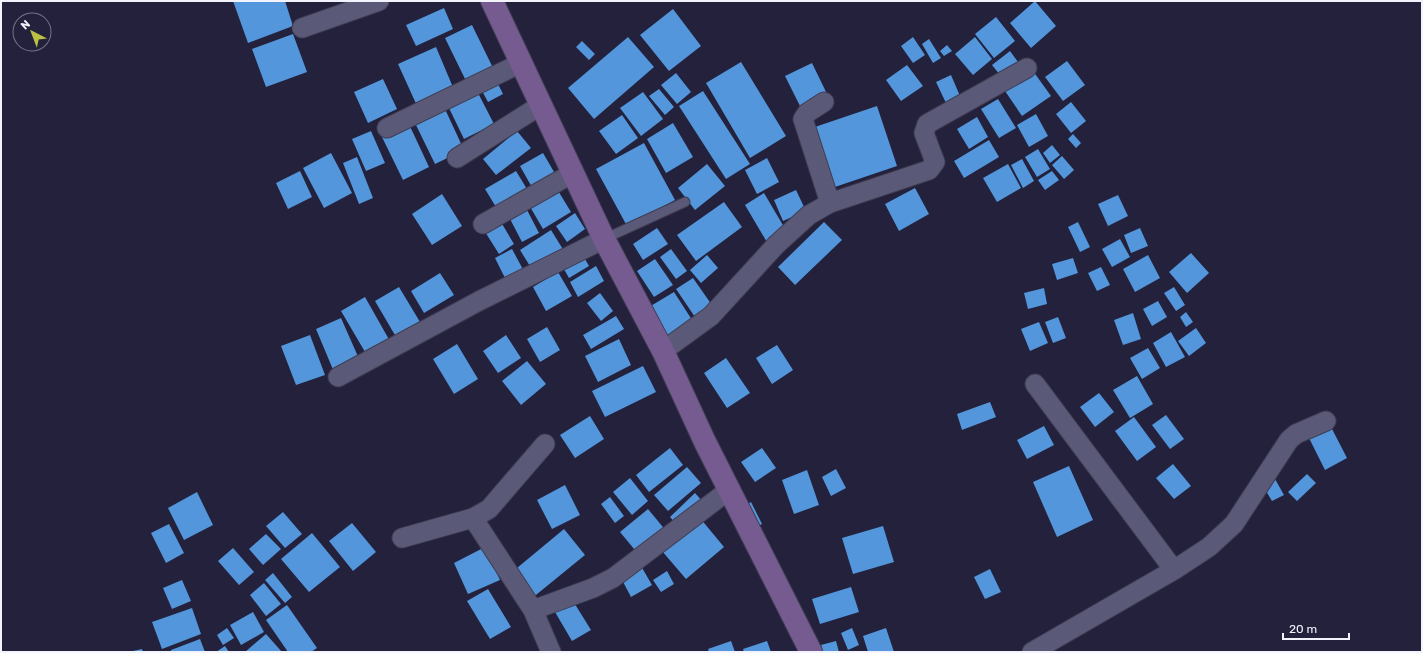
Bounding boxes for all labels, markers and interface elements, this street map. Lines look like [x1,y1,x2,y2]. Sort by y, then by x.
north arrow [12,12,52,52]
text: N [18,17,33,32]
scale bar [1283,615,1349,641]
text: 20 m [1289,622,1317,636]

